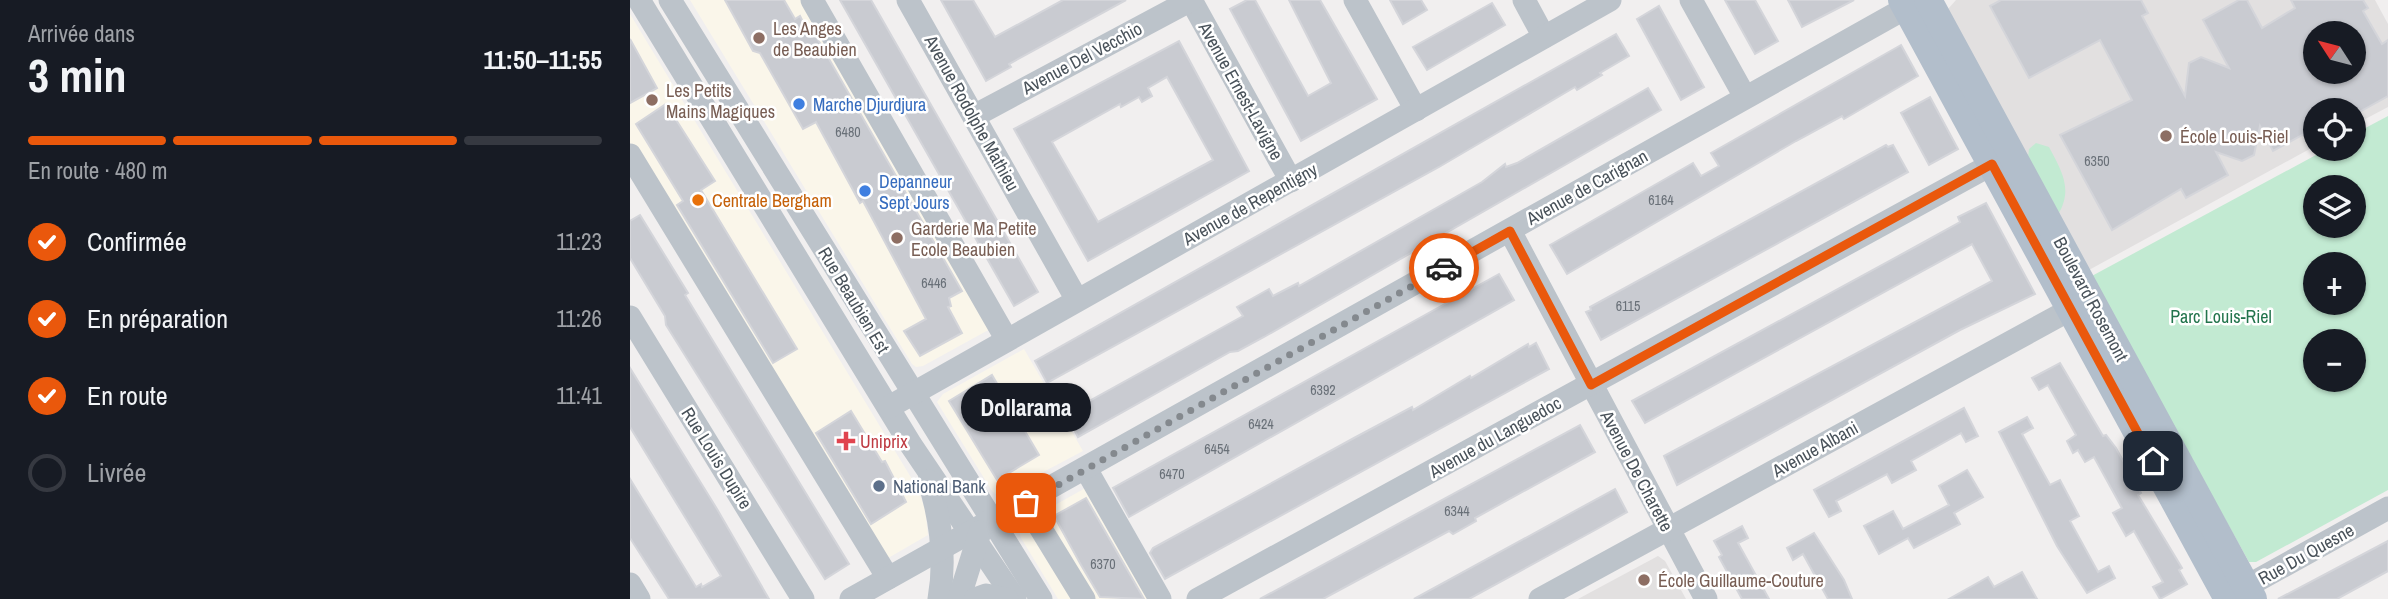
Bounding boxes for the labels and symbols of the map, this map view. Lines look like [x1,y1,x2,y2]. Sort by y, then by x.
place label: Les Anges de Beaubien [773,16,857,62]
street label: Avenue Del Vecchio [1017,16,1146,101]
street label: Avenue Ernest-Lavigne [1192,17,1289,164]
north arrow [2303,21,2366,84]
marker: Les Anges de Beaubien [751,30,767,46]
street label: Avenue Rodolphe Mathieu [918,30,1025,195]
place label: Les Petits Mains Magiques [666,78,775,124]
marker: Les Petits Mains Magiques [644,92,660,108]
place label: Marche Djurdjura [813,92,926,117]
marker: Marche Djurdjura [791,96,807,112]
house number: 6480 [835,123,861,141]
place label: École Louis-Riel [2180,124,2288,149]
marker: École Louis-Riel [2158,128,2174,144]
street label: Avenue de Carignan [1521,143,1652,231]
house number: 6350 [2084,152,2110,170]
street label: Avenue de Repentigny [1178,156,1322,252]
place label: Depanneur Sept Jours [879,169,952,215]
marker: Depanneur Sept Jours [857,183,873,199]
place label: Centrale Bergham [712,188,832,213]
house number: 6164 [1648,191,1674,209]
marker: Centrale Bergham [690,192,706,208]
place label: Garderie Ma Petite Ecole Beaubien [911,216,1037,262]
marker: Garderie Ma Petite Ecole Beaubien [889,230,905,246]
street label: Boulevard Rosemont [2048,232,2134,366]
courier [1409,233,1479,303]
street label: Rue Beaubien Est [812,242,896,358]
house number: 6446 [921,274,947,292]
house number: 6115 [1616,297,1640,315]
park label: Parc Louis-Riel [2170,304,2272,329]
house number: 6392 [1310,381,1336,399]
callout: Dollarama [961,384,1091,433]
street label: Avenue du Languedoc [1424,390,1566,484]
street label: Rue Louis Dupire [676,402,758,514]
street label: Avenue De Charette [1594,405,1679,536]
house number: 6424 [1248,415,1274,433]
street label: Avenue Albani [1767,415,1863,483]
place label: Uniprix [860,429,908,454]
pin [2123,431,2183,491]
marker: Uniprix [838,433,854,449]
house number: 6454 [1204,440,1230,458]
house number: 6470 [1159,465,1185,483]
pin [996,473,1056,533]
place label: National Bank [893,474,986,499]
marker: National Bank [871,478,887,494]
house number: 6344 [1444,502,1470,520]
street label: Rue Du Quesne [2254,517,2358,591]
house number: 6370 [1090,555,1116,573]
place label: École Guillaume-Couture [1658,568,1824,593]
marker: École Guillaume-Couture [1636,572,1652,588]

